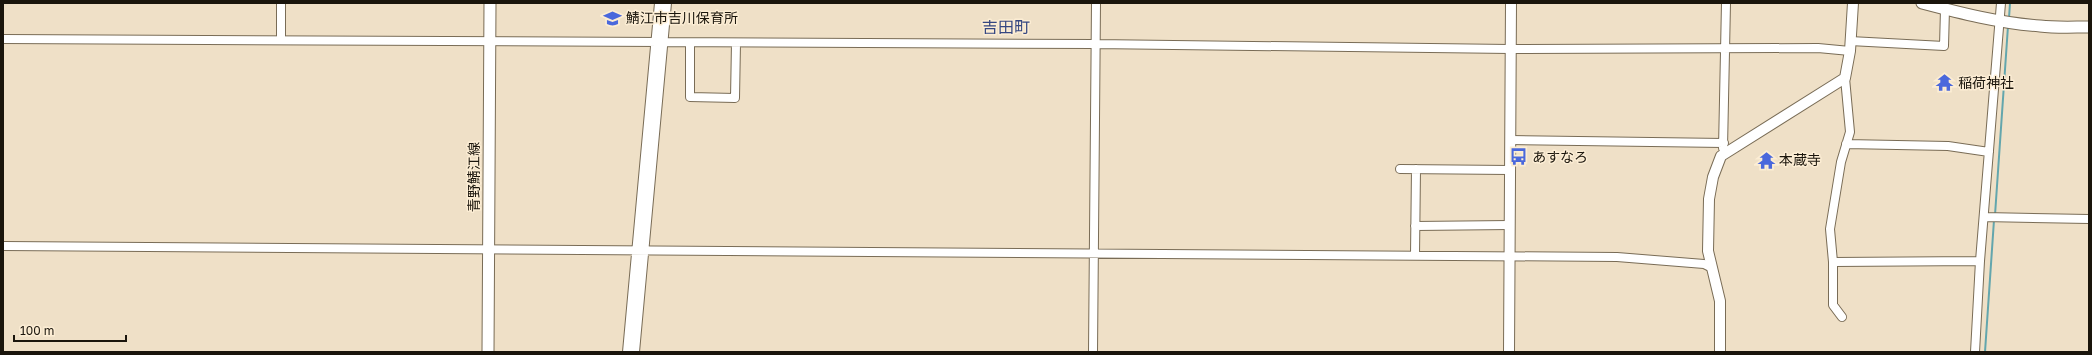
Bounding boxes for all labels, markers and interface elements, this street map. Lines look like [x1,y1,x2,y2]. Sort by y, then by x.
school or university icon: 鯖江市吉川保育所 [603,8,623,28]
place label: 鯖江市吉川保育所 [626,9,738,26]
district label: 吉田町 [982,17,1030,37]
temple icon: 稲荷神社 [1935,73,1955,93]
place label: 稲荷神社 [1958,74,2014,91]
street label: 青野鯖江線 [465,142,482,212]
bus stop icon: あすなろ [1509,147,1529,167]
place label: あすなろ [1532,148,1588,165]
temple icon: 本蔵寺 [1756,150,1776,170]
place label: 本蔵寺 [1779,151,1821,168]
scale bar [14,317,126,343]
text: 100 m [20,323,54,338]

